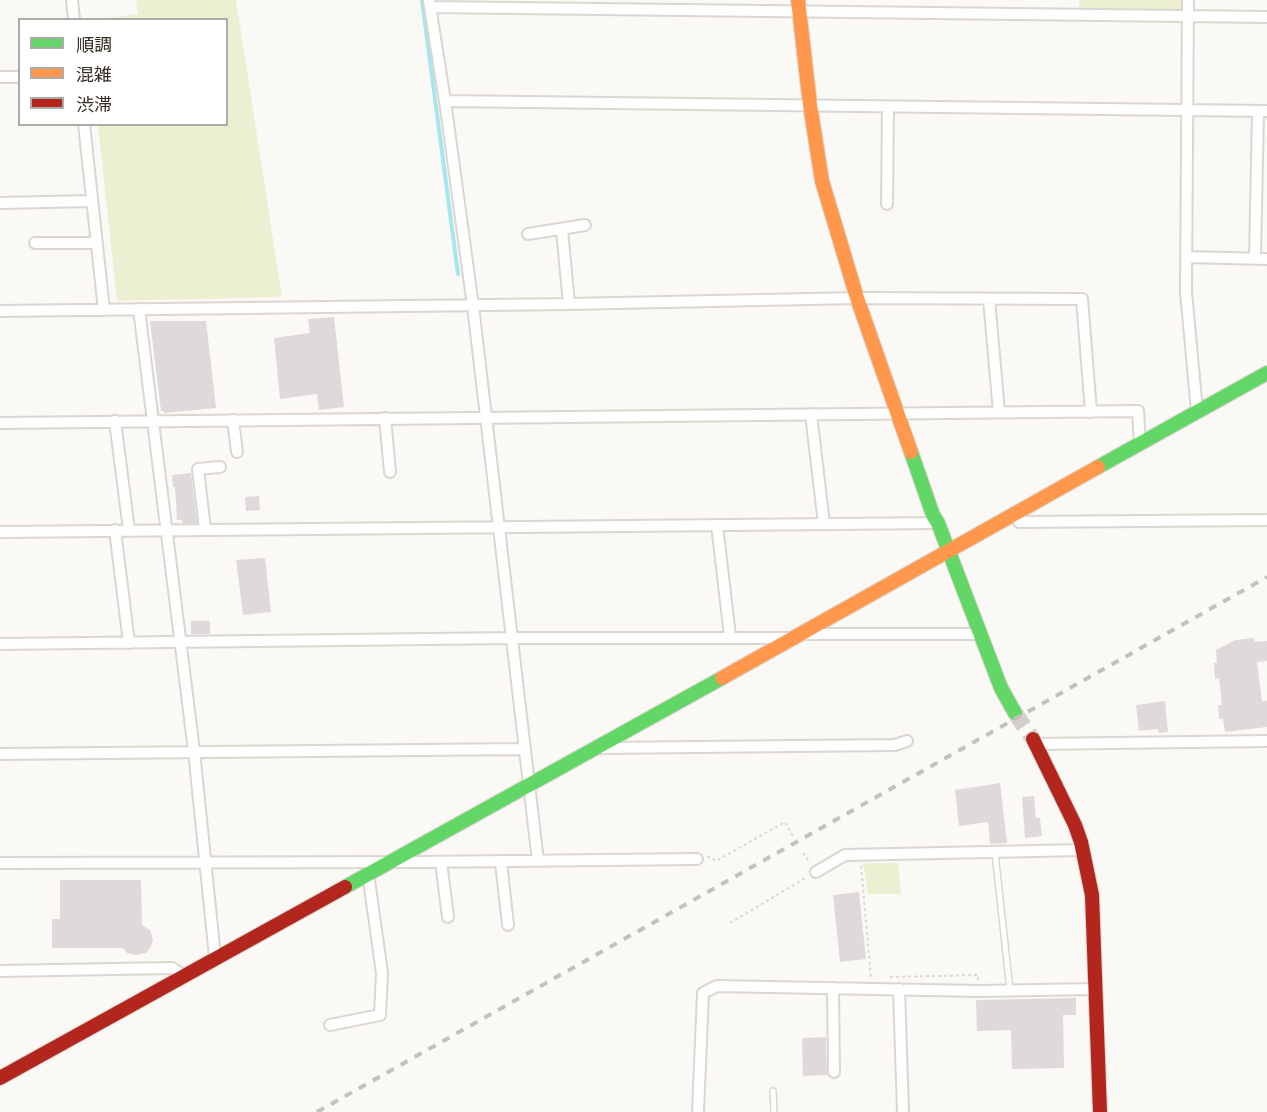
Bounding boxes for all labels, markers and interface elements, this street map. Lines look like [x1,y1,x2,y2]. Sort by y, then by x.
legend [18,18,228,126]
text: 順調 [76,32,112,57]
text: 混雑 [76,62,112,87]
text: 渋滞 [76,92,112,117]

